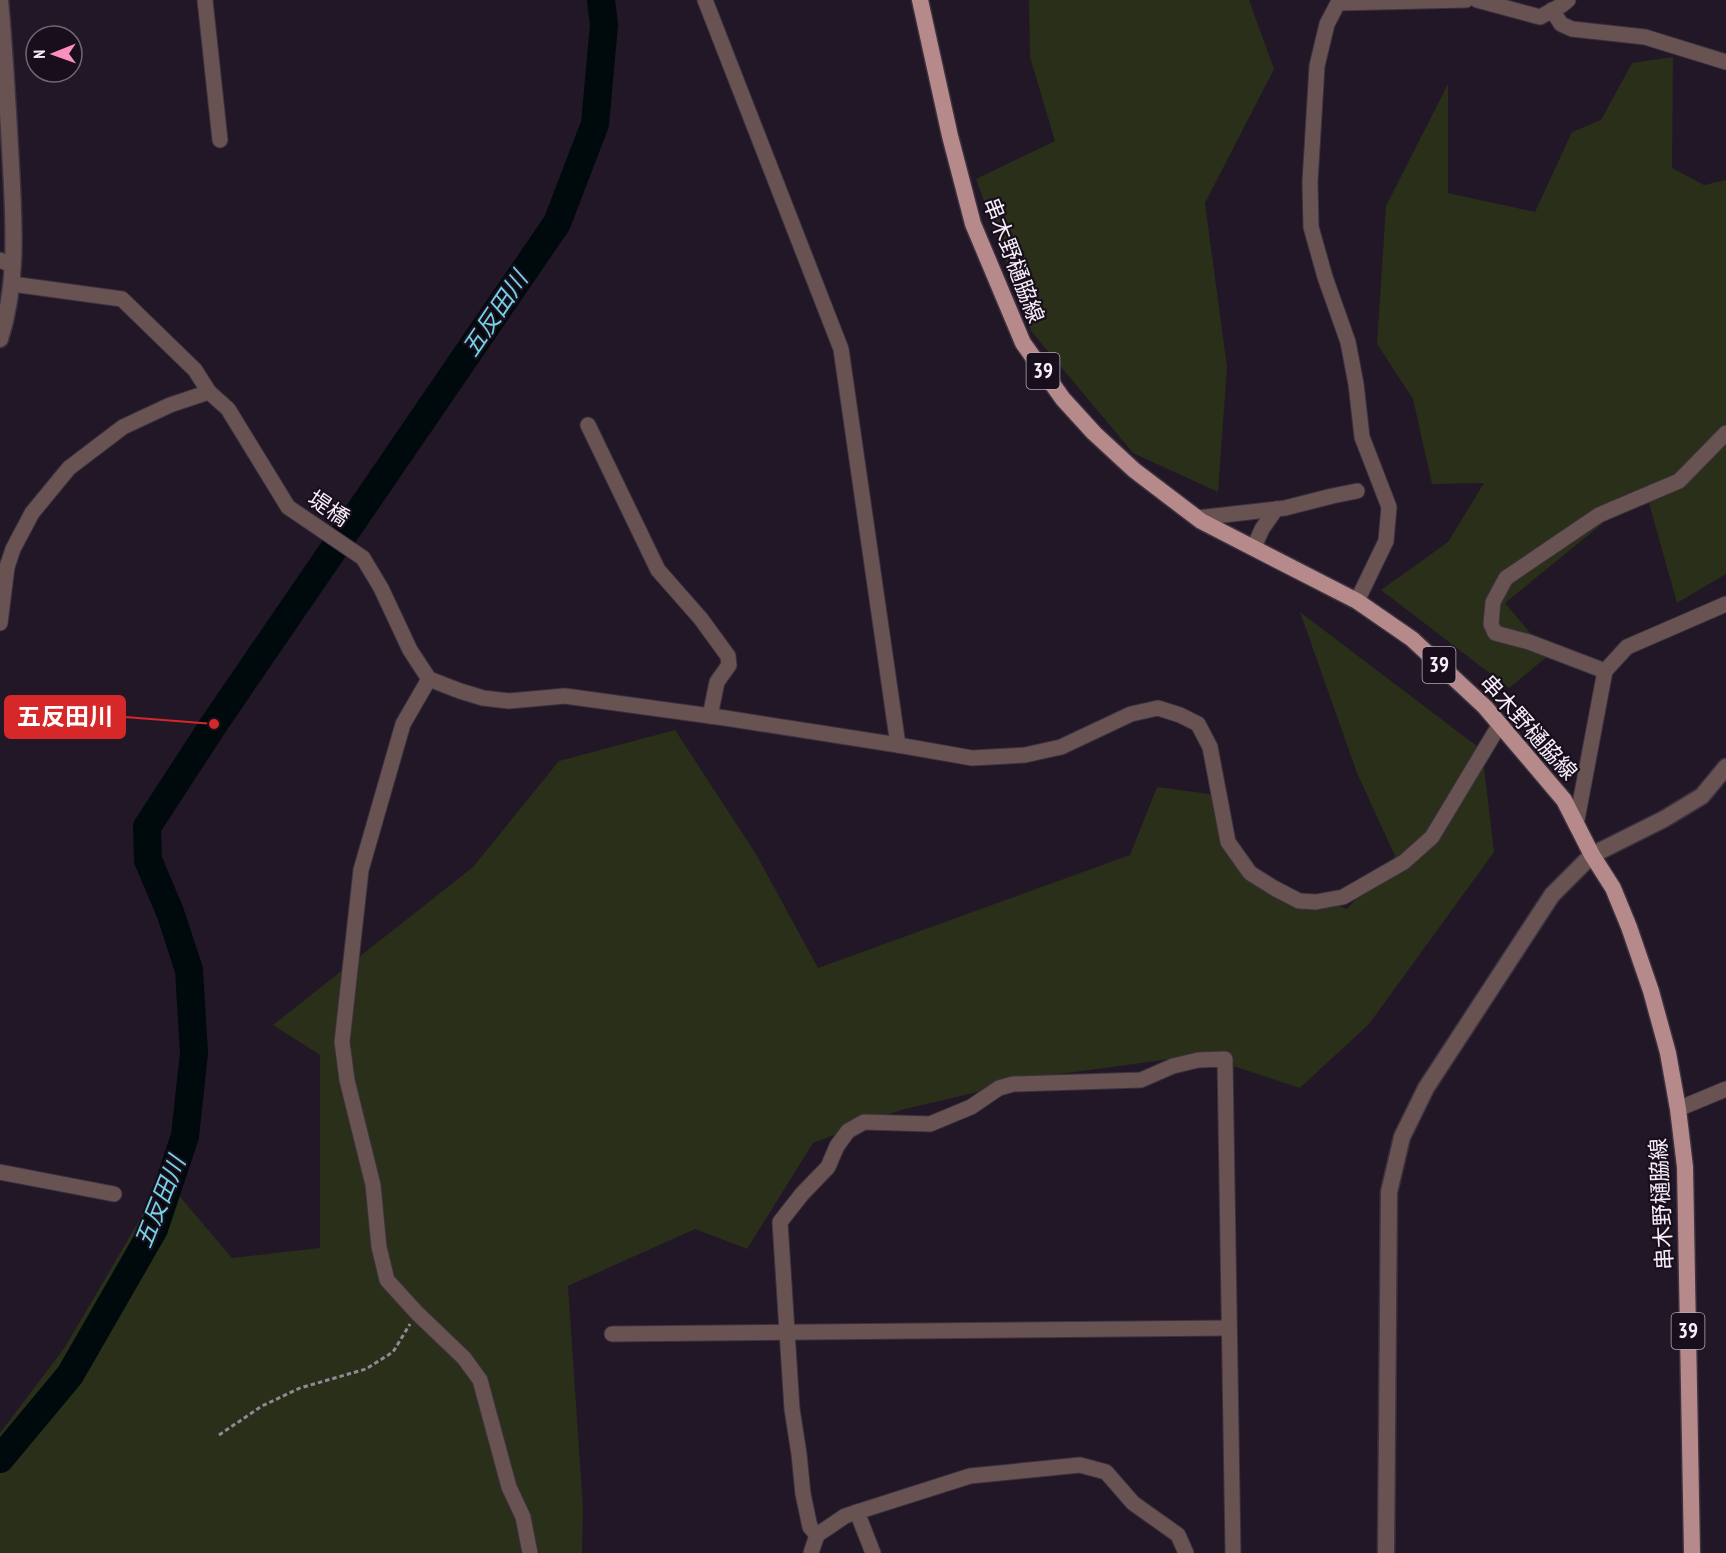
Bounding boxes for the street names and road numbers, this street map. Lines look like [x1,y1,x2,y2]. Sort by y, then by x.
street label: 串木野樋脇線 [977,193,1051,327]
road number: 39 [1026,353,1060,389]
street label: 堤橋 [303,484,355,532]
road number: 39 [1422,647,1456,683]
street label: 串木野樋脇線 [1474,669,1584,785]
street label: 串木野樋脇線 [1644,1137,1678,1271]
road number: 39 [1672,1313,1704,1349]

